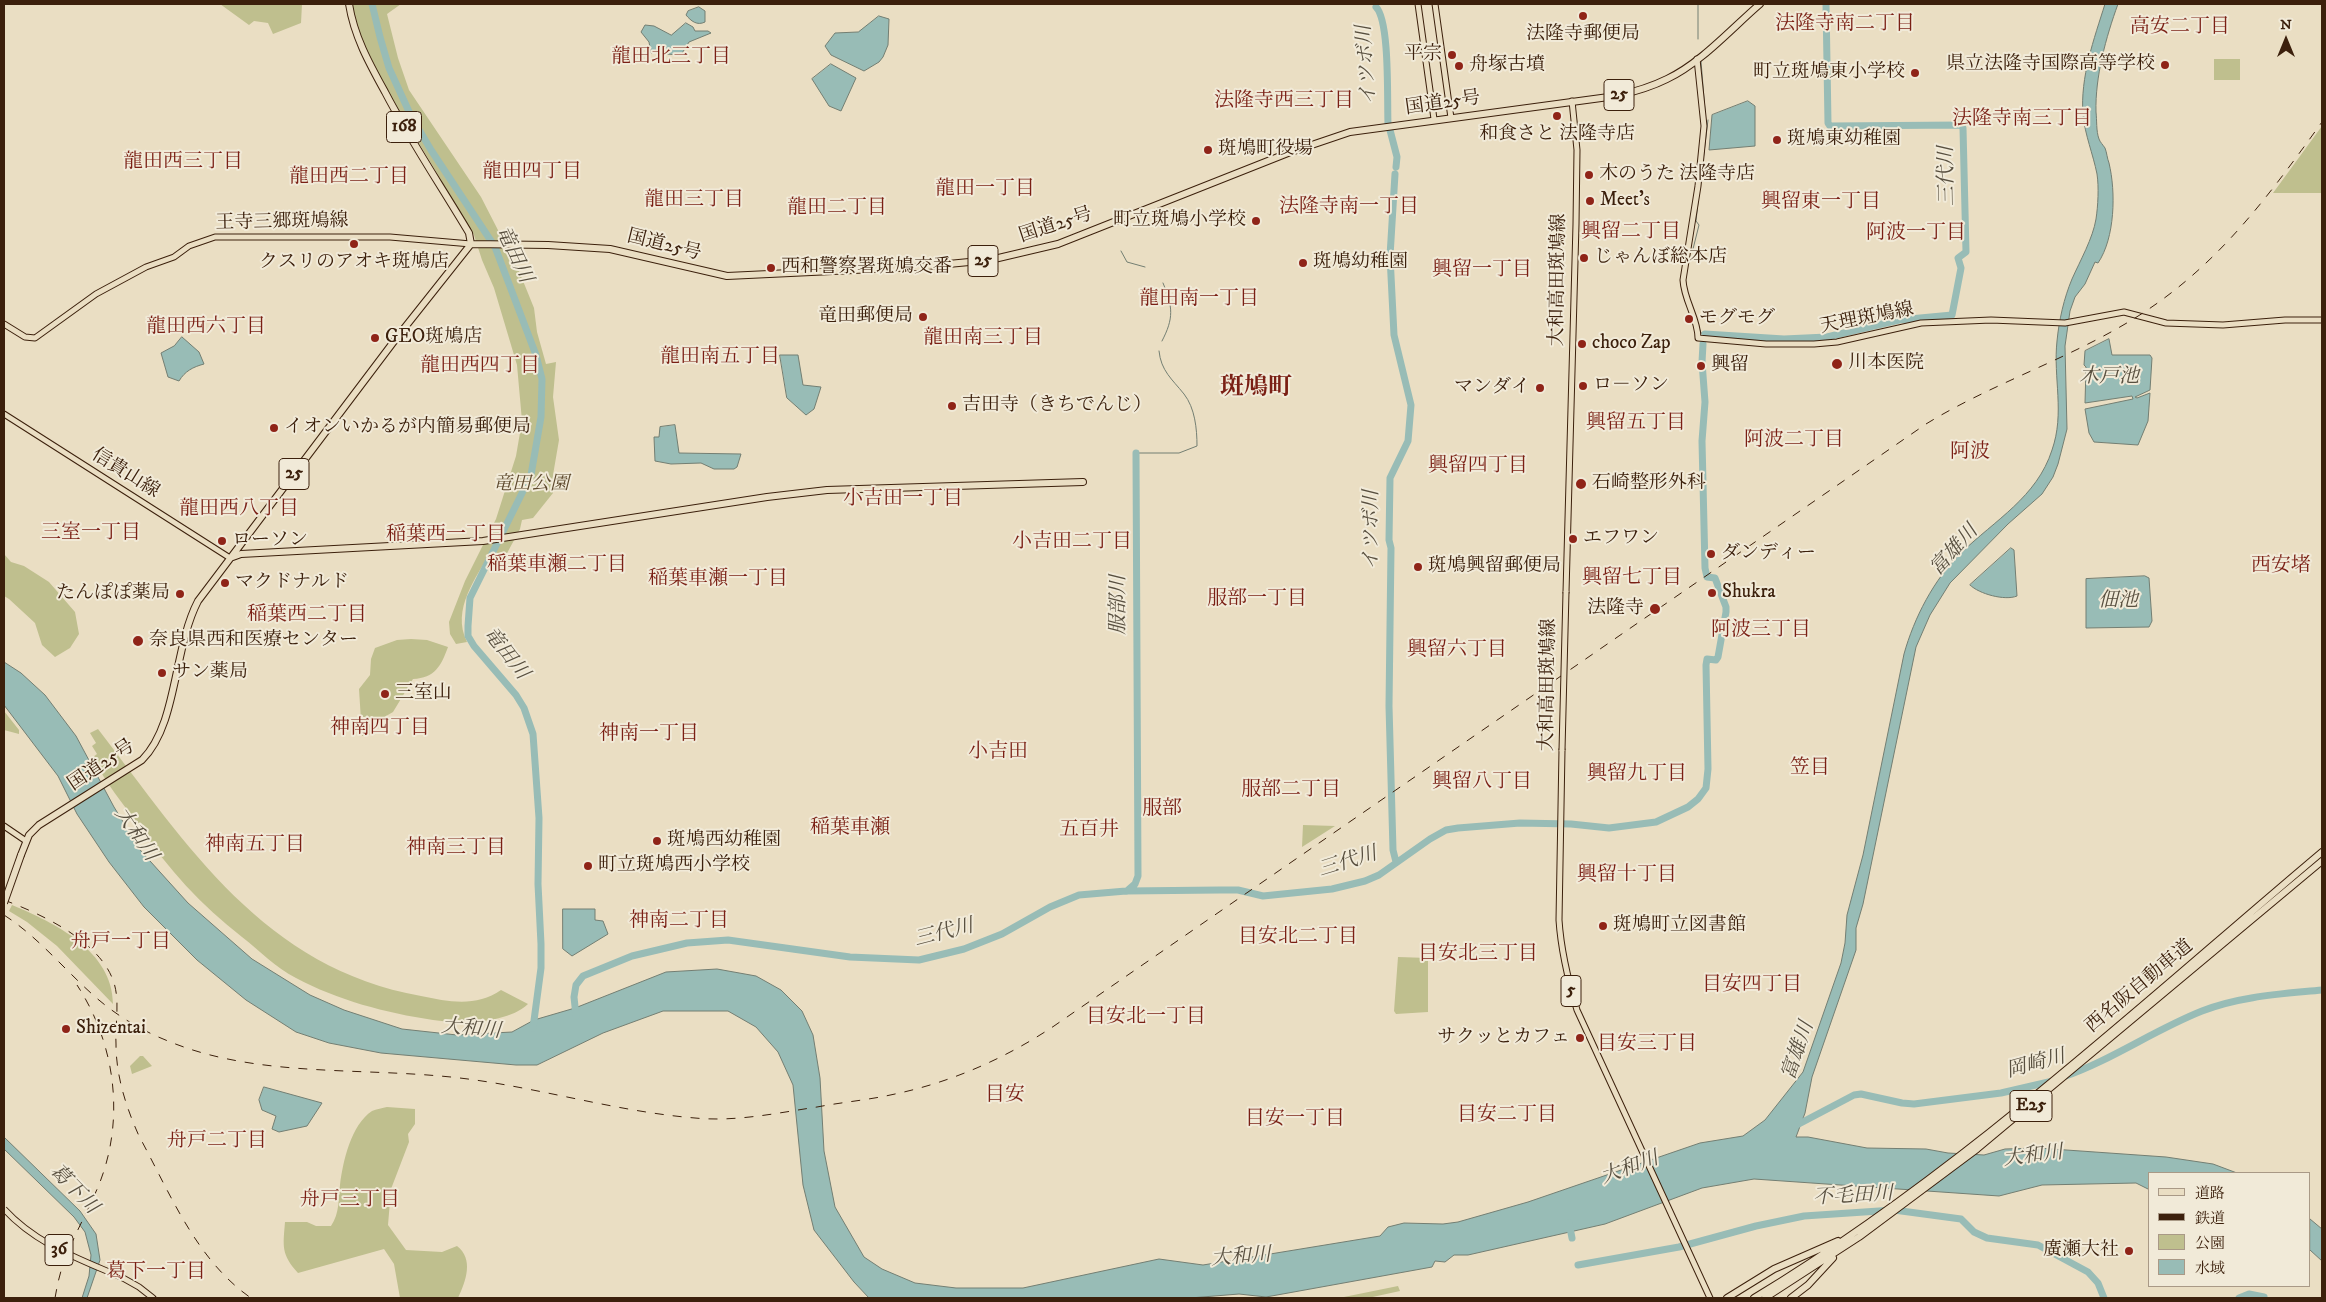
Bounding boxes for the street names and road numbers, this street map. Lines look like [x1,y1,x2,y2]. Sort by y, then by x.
road number: 25 [1604,80,1634,110]
street label: 国道25号 [1404,87,1482,121]
road number: 168 [386,111,422,142]
street label: 国道25号 [1016,203,1096,249]
street label: 王寺三郷斑鳩線 [215,210,349,236]
street label: 大和高田斑鳩線 [1546,213,1572,347]
street label: 国道25号 [625,226,703,266]
road number: 25 [968,246,998,276]
street label: 天理斑鳩線 [1818,299,1916,339]
street label: 信貴山線 [87,444,163,504]
road number: 25 [279,458,309,489]
street label: 大和高田斑鳩線 [1536,618,1562,752]
street label: 国道25号 [64,735,140,797]
street label: 西名阪自動車道 [2082,936,2198,1038]
road number: 5 [1561,976,1581,1006]
road number: E25 [2010,1090,2052,1122]
road number: 36 [45,1234,73,1266]

